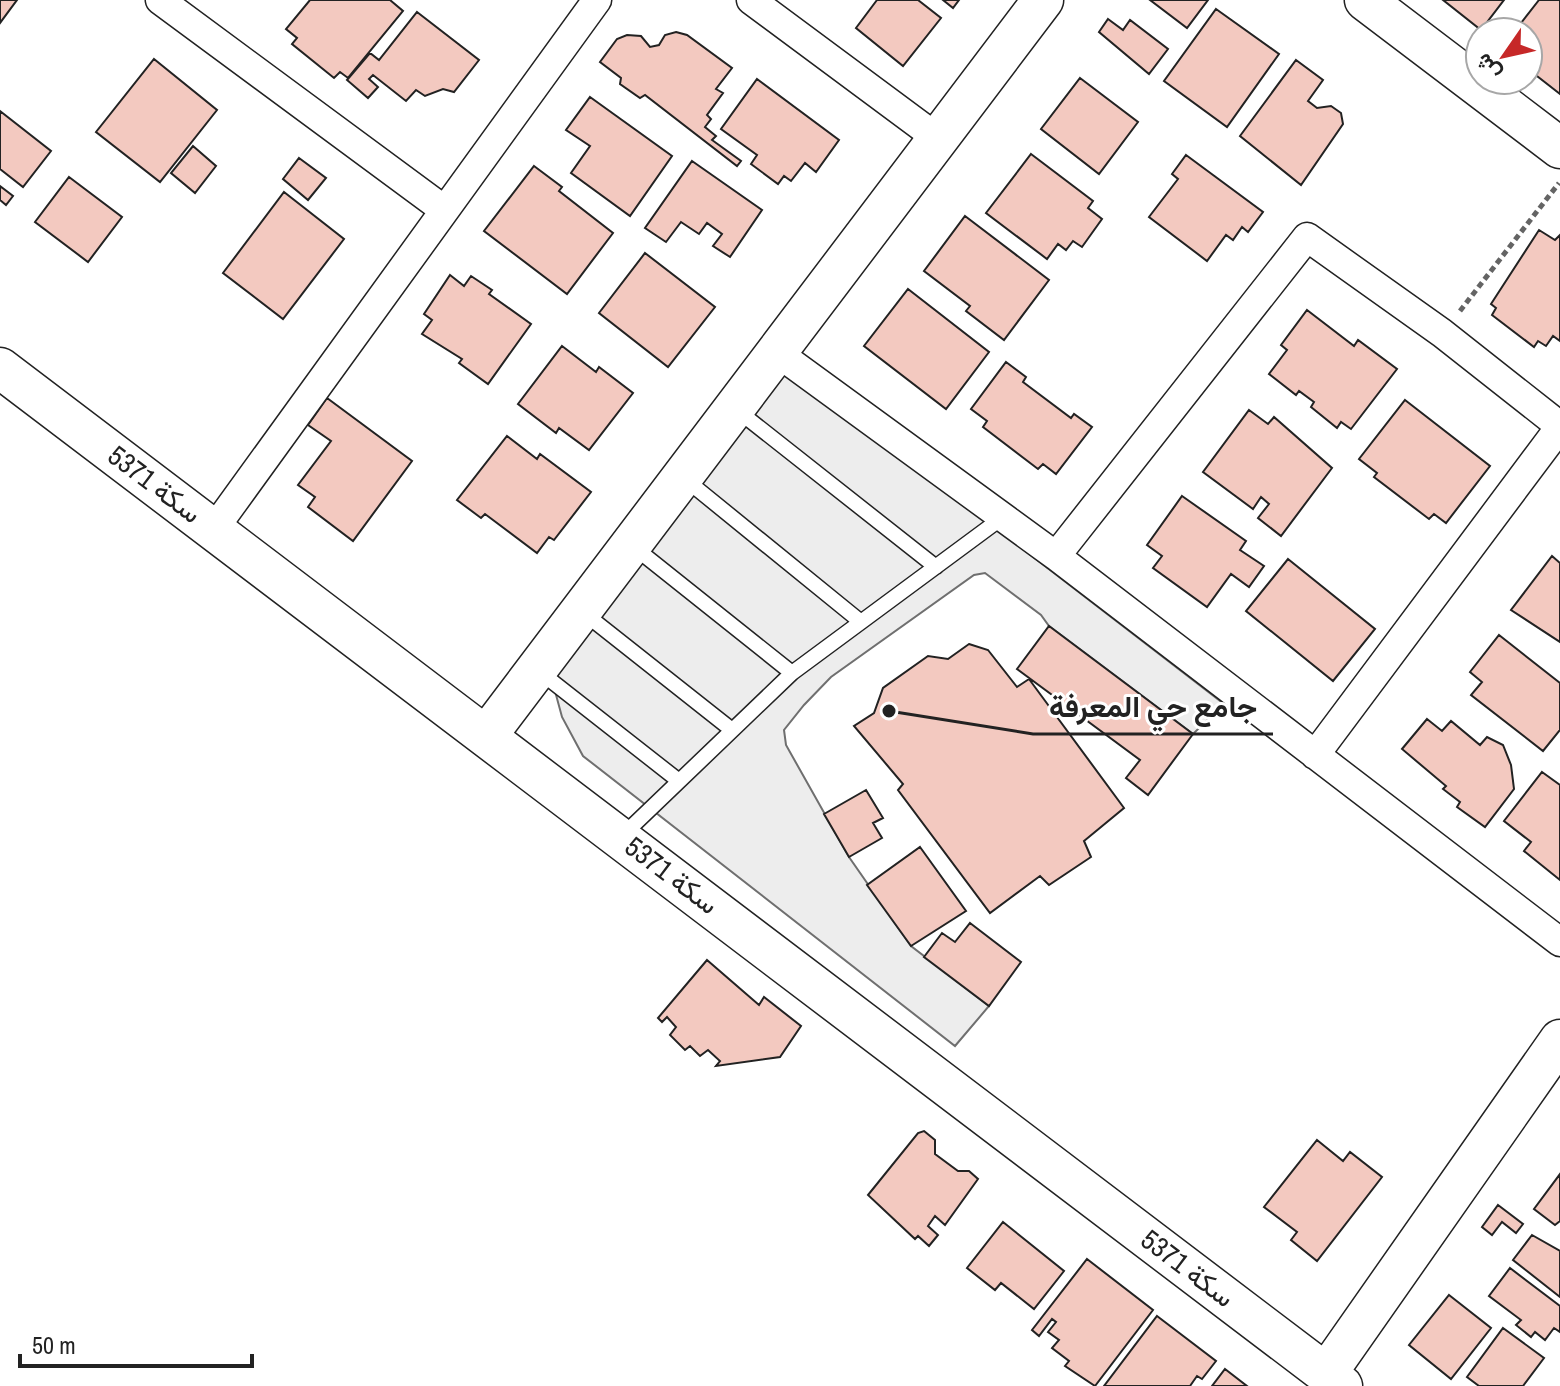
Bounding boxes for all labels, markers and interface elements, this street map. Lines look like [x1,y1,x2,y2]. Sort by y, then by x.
north arrow [1464,16,1544,96]
text: ش [1468,48,1507,87]
street label: سكة 5371 [100,436,210,532]
callout: جامع حي المعرفة [1033,680,1273,734]
text: جامع حي المعرفة [1049,686,1257,732]
street label: سكة 5371 [617,827,727,923]
street label: سكة 5371 [1133,1220,1243,1316]
scale bar [20,1318,252,1368]
text: 50 m [32,1329,76,1361]

